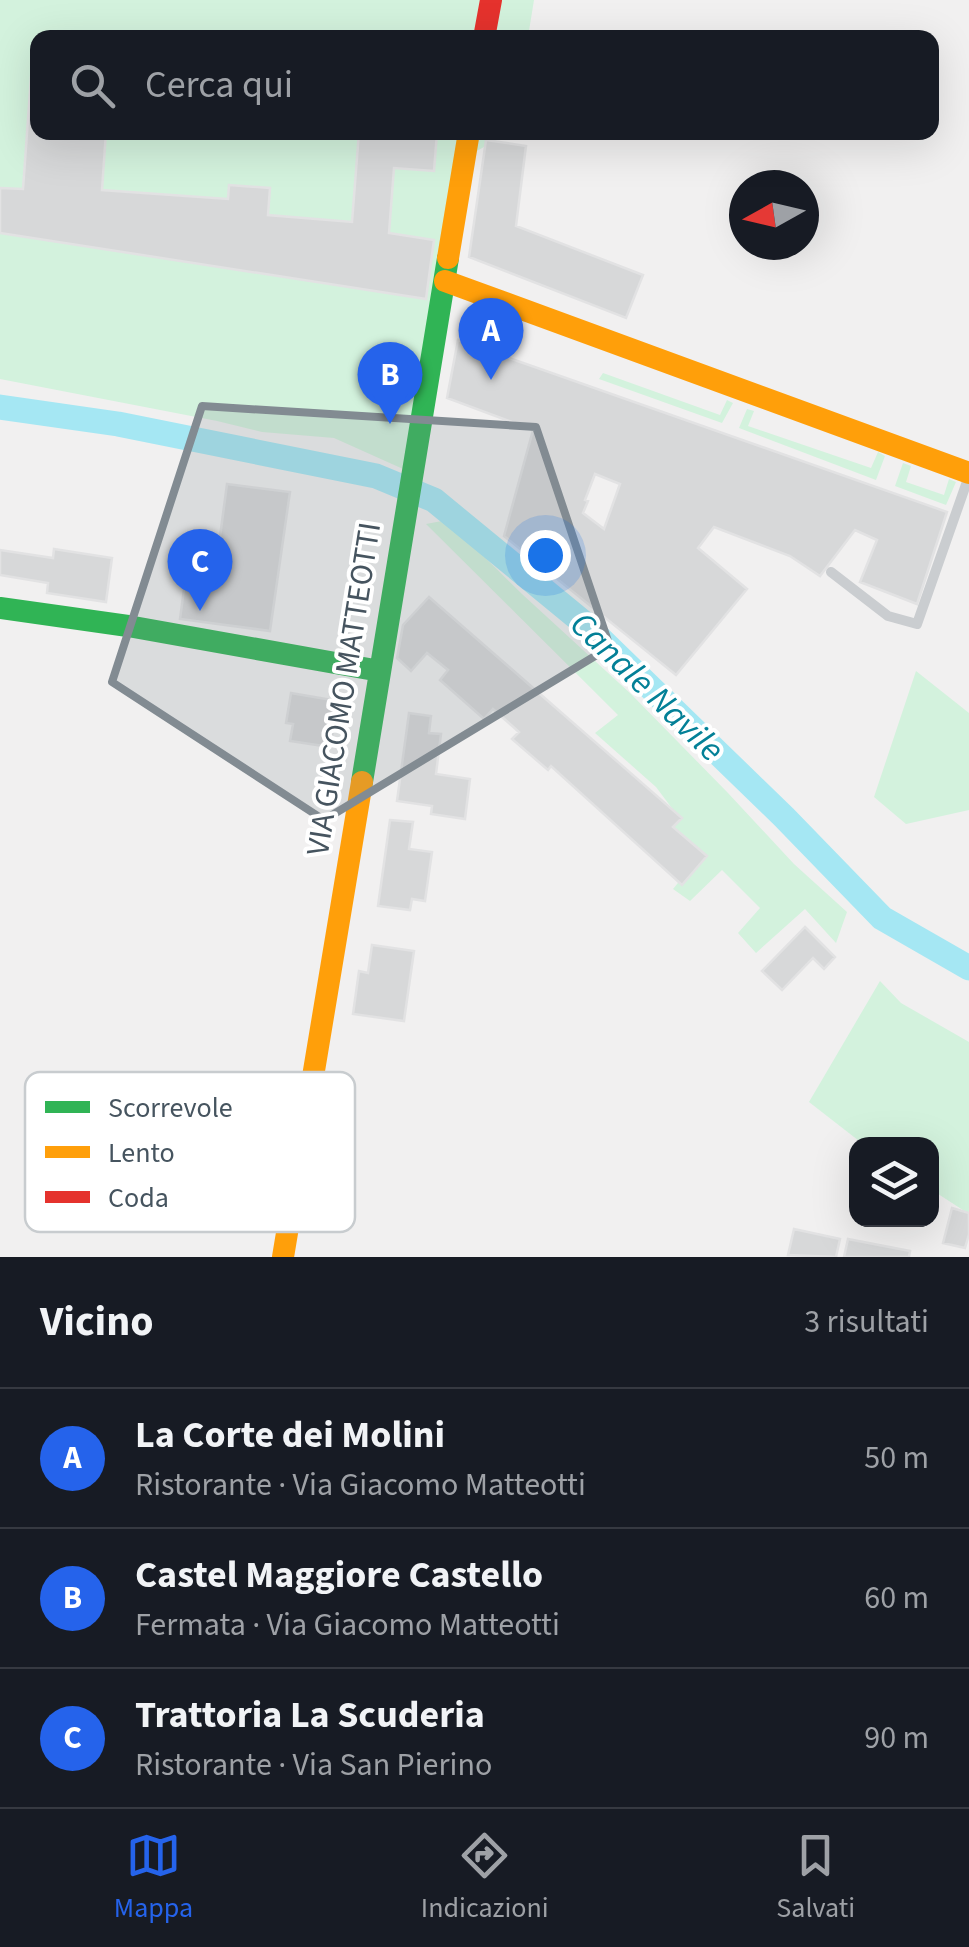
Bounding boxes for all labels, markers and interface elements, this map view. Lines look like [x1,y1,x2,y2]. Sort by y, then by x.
search box [30,30,939,140]
icon: search [65,58,120,113]
text: Cerca qui [145,58,293,112]
north arrow [729,170,819,260]
pin: A [458,298,524,380]
pin: B [358,342,422,424]
street label: VIA GIACOMO MATTEOTTI [295,519,393,859]
pin: C [168,528,232,611]
your location [520,530,571,581]
water label: Canale Navile [559,600,735,774]
legend [25,1072,355,1232]
text: Scorrevole [108,1088,233,1128]
text: Lento [108,1133,175,1173]
map controls [849,1137,939,1227]
button: layers [849,1137,939,1227]
text: Coda [108,1178,169,1218]
text: Vicino [40,1292,154,1352]
text: 3 risultati [804,1299,929,1345]
text: La Corte dei Molini [135,1408,445,1462]
text: A [63,1435,82,1481]
text: 50 m [864,1435,929,1481]
text: Ristorante · Via Giacomo Matteotti [135,1462,586,1508]
text: Castel Maggiore Castello [135,1548,543,1602]
text: B [63,1575,82,1621]
text: 60 m [864,1575,929,1621]
text: Fermata · Via Giacomo Matteotti [135,1602,560,1648]
text: Trattoria La Scuderia [135,1688,485,1742]
text: C [63,1715,82,1761]
text: 90 m [864,1715,929,1761]
text: Ristorante · Via San Pierino [135,1742,492,1788]
tab: Mappa [114,1828,193,1928]
tab: Indicazioni [421,1828,549,1928]
tab: Salvati [776,1828,855,1928]

